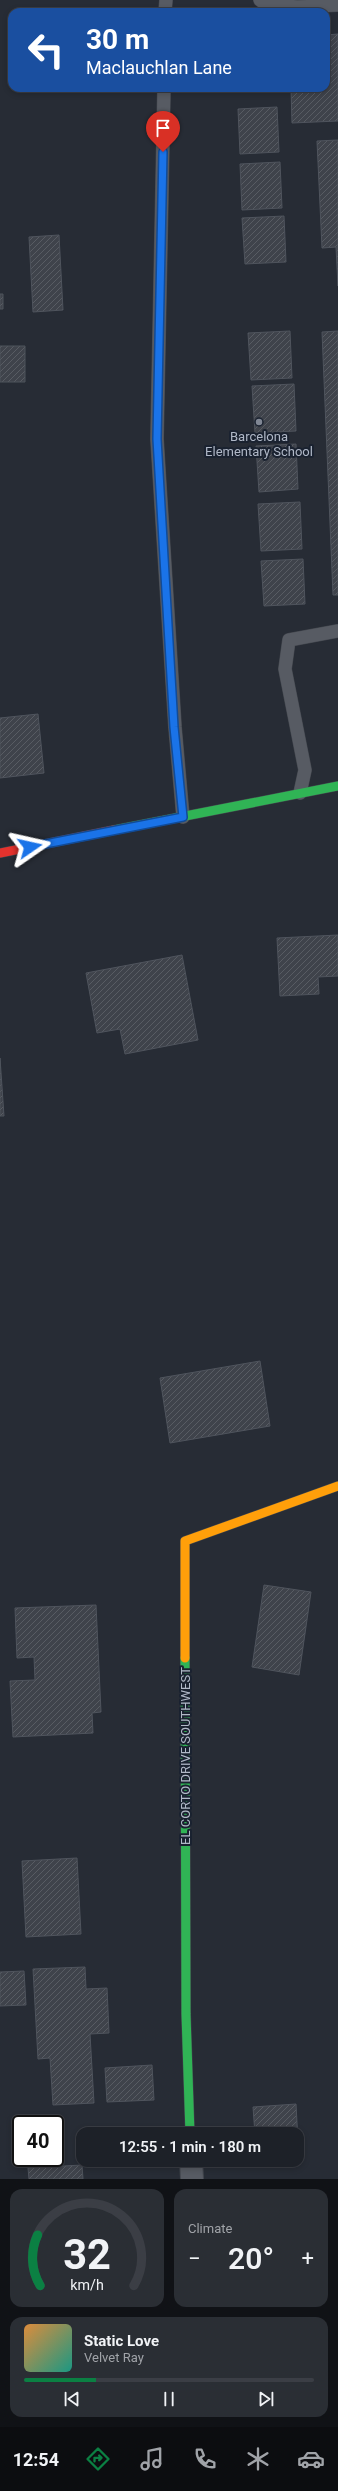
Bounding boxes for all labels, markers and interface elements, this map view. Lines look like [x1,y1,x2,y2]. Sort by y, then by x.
text: 30 m [86,23,149,56]
icon: left [20,24,72,76]
text: Maclauchlan Lane [86,57,232,78]
pin [146,111,180,152]
icon: arrive [152,117,174,139]
marker: Barcelona Elementary School [254,417,264,427]
place label: Barcelona Elementary School [205,429,313,459]
position arrow [9,826,51,868]
street label: EL CORTO DRIVE SOUTHWEST [178,1667,193,1845]
speed limit sign: 40 [12,2115,64,2167]
text: 12:55 · 1 min · 180 m [119,2138,261,2156]
text: Climate [188,2221,232,2236]
text: 32 [63,2230,111,2279]
text: 20° [228,2241,274,2276]
text: − [188,2246,201,2271]
text: + [302,2246,314,2271]
text: km/h [70,2277,104,2293]
text: Static Love [84,2332,159,2350]
text: Velvet Ray [84,2350,144,2365]
icon: previous [61,2388,83,2410]
icon: pause [158,2388,180,2410]
icon: next [255,2388,277,2410]
icon: directions [84,2445,112,2473]
icon: music [138,2445,166,2473]
icon: phone [191,2445,219,2473]
icon: climate [244,2445,272,2473]
icon: car [297,2445,325,2473]
text: 12:54 [13,2449,59,2470]

